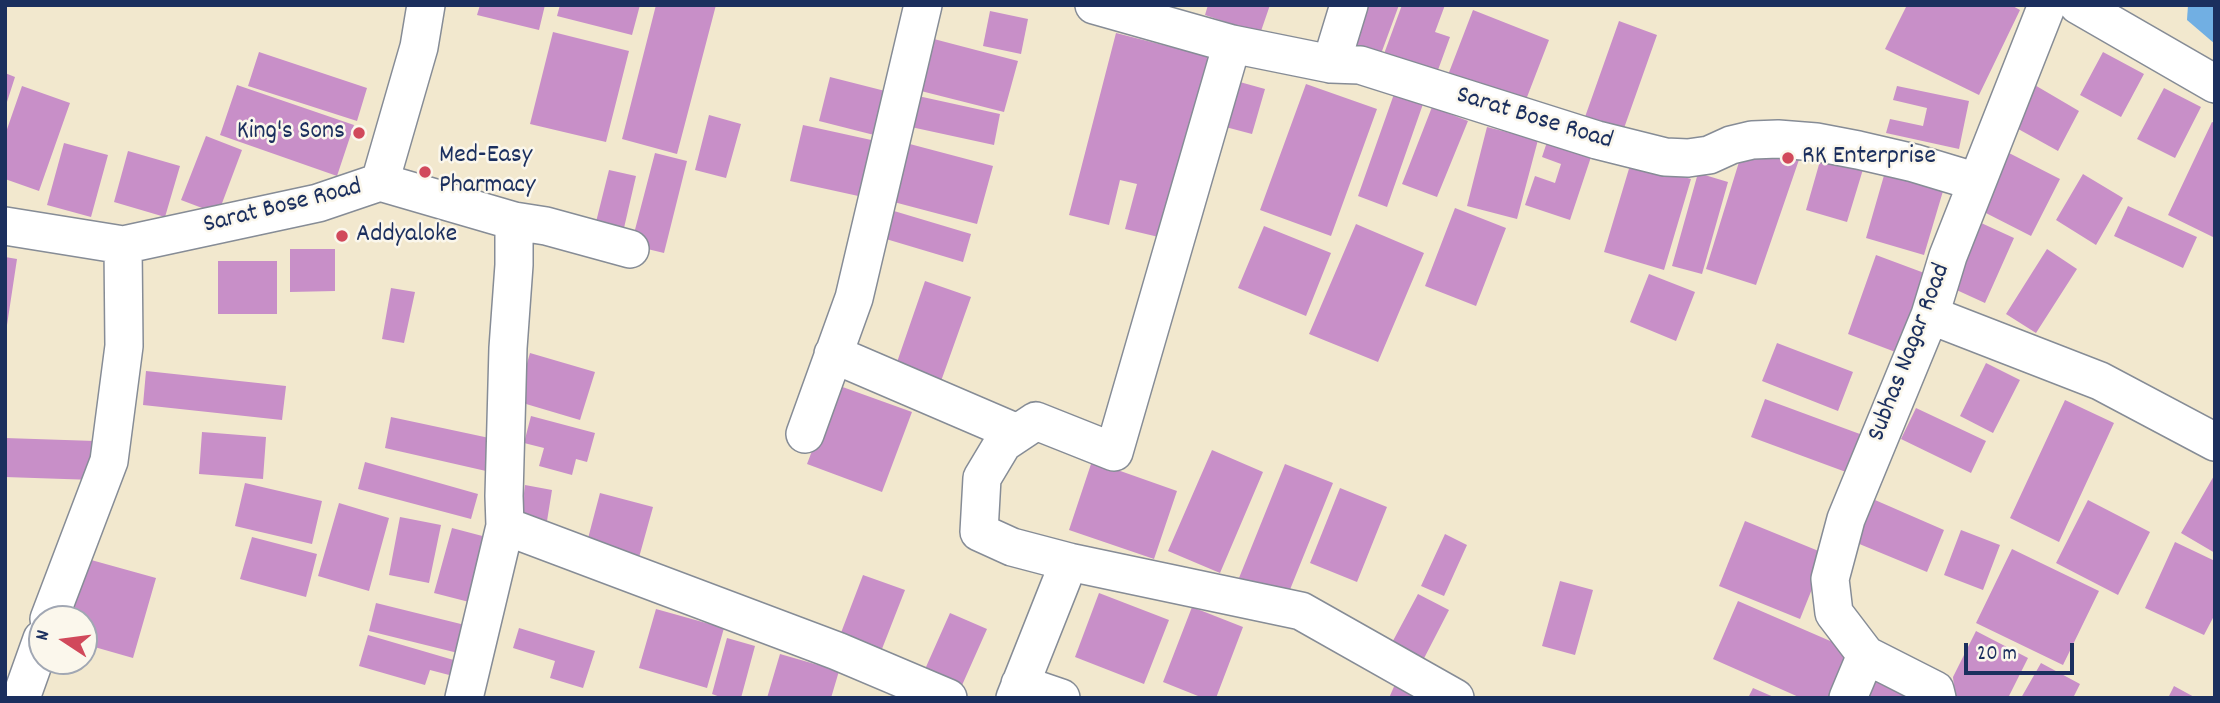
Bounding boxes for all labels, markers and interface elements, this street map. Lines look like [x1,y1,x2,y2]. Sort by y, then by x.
street label: Sarat Bose Road [1452,81,1616,159]
place label: King's Sons [237,117,345,149]
marker: King's Sons [351,125,367,141]
place label: Med-Easy Pharmacy [439,141,536,202]
place label: RK Enterprise [1802,142,1936,174]
marker: RK Enterprise [1780,150,1796,166]
marker: Med-Easy Pharmacy [417,164,433,180]
street label: Sarat Bose Road [201,173,365,243]
place label: Addyaloke [356,220,457,252]
marker: Addyaloke [334,228,350,244]
street label: Subhas Nagar Road [1863,260,1959,446]
north arrow [28,605,98,675]
text: N [30,628,58,643]
scale bar [1968,630,2078,674]
text: 20 m [1977,640,2017,670]

